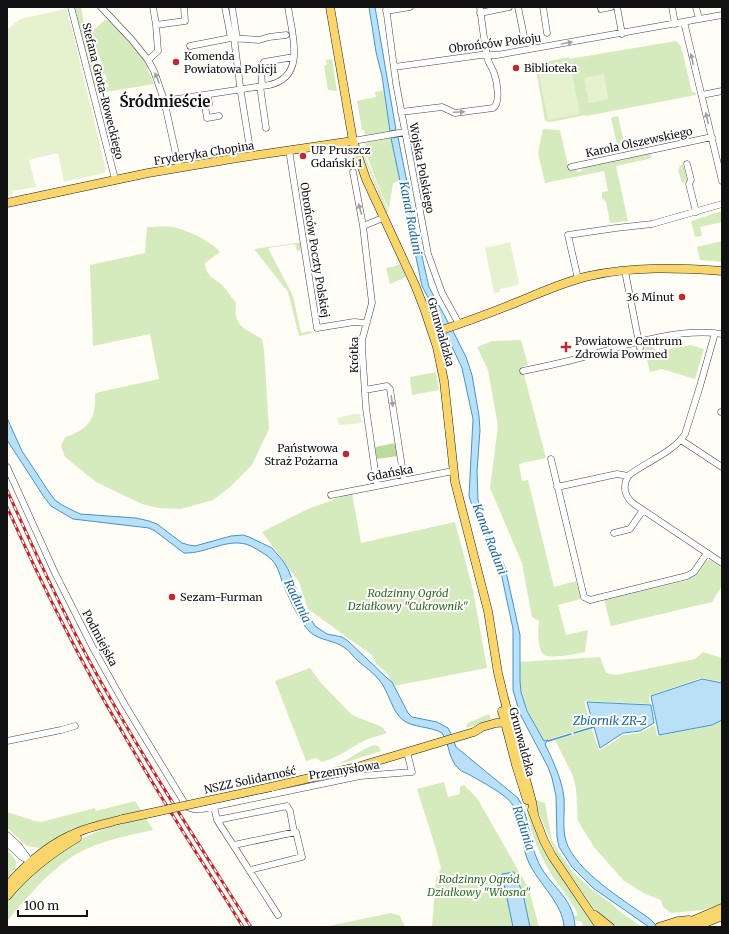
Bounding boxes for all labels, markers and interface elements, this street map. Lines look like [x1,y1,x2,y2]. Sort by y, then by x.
street label: Stefana Grota-Roweckiego [79,21,127,161]
street label: Obrońców Pokoju [448,30,542,56]
one-way arrow [561,40,573,46]
place label: Komenda Powiatowa Policji [184,49,277,76]
one-way arrow [689,53,695,65]
marker: Komenda Powiatowa Policji [171,57,181,67]
place label: Biblioteka [524,61,577,75]
marker: Biblioteka [511,63,521,73]
one-way arrow [153,71,159,83]
district label: Śródmieście [120,91,210,111]
one-way arrow [453,109,466,116]
one-way arrow [704,111,710,124]
street label: Wojska Polskiego [406,121,438,215]
street label: Karola Olszewskiego [584,124,694,160]
street label: Fryderyka Chopina [153,138,255,168]
place label: UP Pruszcz Gdański 1 [311,143,371,170]
marker: UP Pruszcz Gdański 1 [298,151,308,161]
water label: Kanał Raduni [396,179,426,257]
street label: Obrońców Poczty Polskiej [297,181,333,319]
one-way arrow [357,202,363,214]
place label: 36 Minut [626,290,675,304]
marker: 36 Minut [677,292,687,302]
street label: Grunwaldzka [425,296,458,368]
place label: Powiatowe Centrum Zdrowia Powmed [575,334,682,361]
street label: Krótka [347,337,361,373]
marker: Powiatowe Centrum Zdrowia Powmed [560,341,572,353]
one-way arrow [389,395,395,407]
place label: Państwowa Straż Pożarna [264,441,338,468]
marker: Państwowa Straż Pożarna [341,449,351,459]
street label: Gdańska [366,462,414,484]
water label: Kanał Raduni [469,500,511,577]
water label: Radunia [281,577,315,625]
park label: Rodzinny Ogród Działkowy "Cukrownik" [347,586,469,613]
place label: Sezam-Furman [180,590,263,604]
marker: Sezam-Furman [167,592,177,602]
street label: Podmiejska [79,607,121,669]
street label: Grunwaldzka [506,706,538,778]
water label: Zbiornik ZR-2 [572,713,647,728]
street label: Przemysłowa [308,757,380,782]
street label: NSZZ Solidarność [203,763,298,797]
water label: Radunia [510,804,538,852]
park label: Rodzinny Ogród Działkowy "Wiosna" [426,872,531,899]
scale bar [18,892,87,918]
text: 100 m [24,898,59,913]

